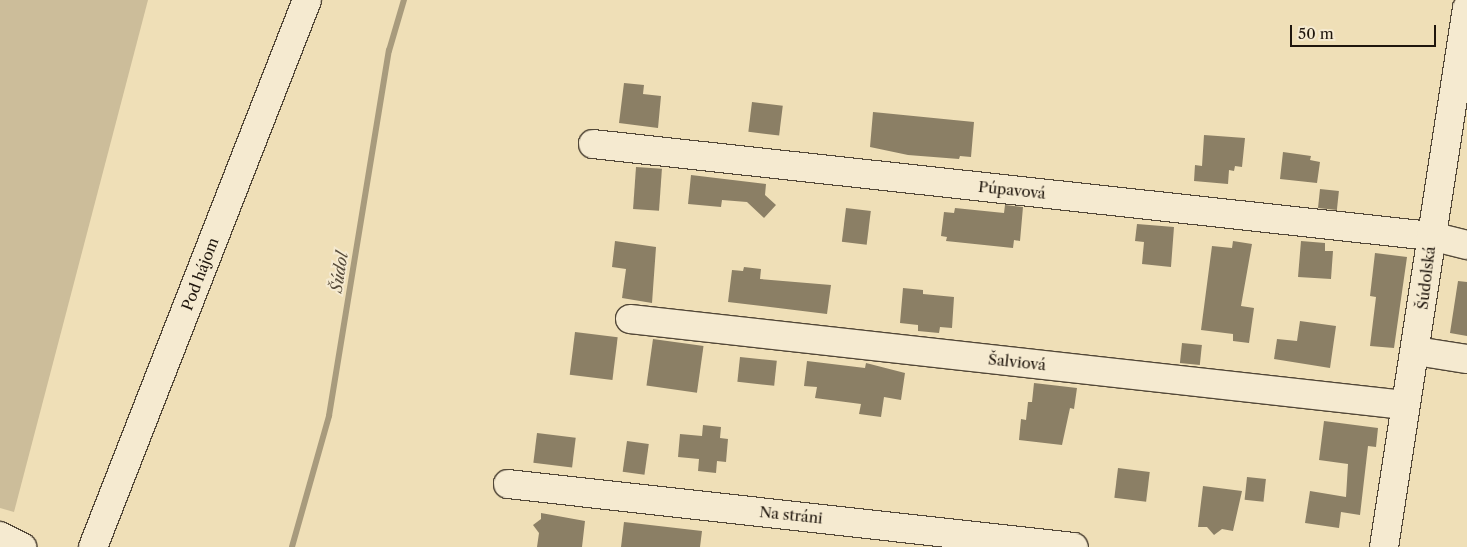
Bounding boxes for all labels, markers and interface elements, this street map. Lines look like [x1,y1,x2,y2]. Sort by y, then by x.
scale bar [1292,15,1438,47]
text: 50 m [1298,24,1334,43]
street label: Púpavová [977,178,1047,202]
street label: Pod hájom [178,235,222,313]
street label: Šúdolská [1413,245,1439,311]
water label: Šúdol [326,250,352,294]
street label: Šalviová [987,350,1047,374]
street label: Na stráni [758,503,824,527]

